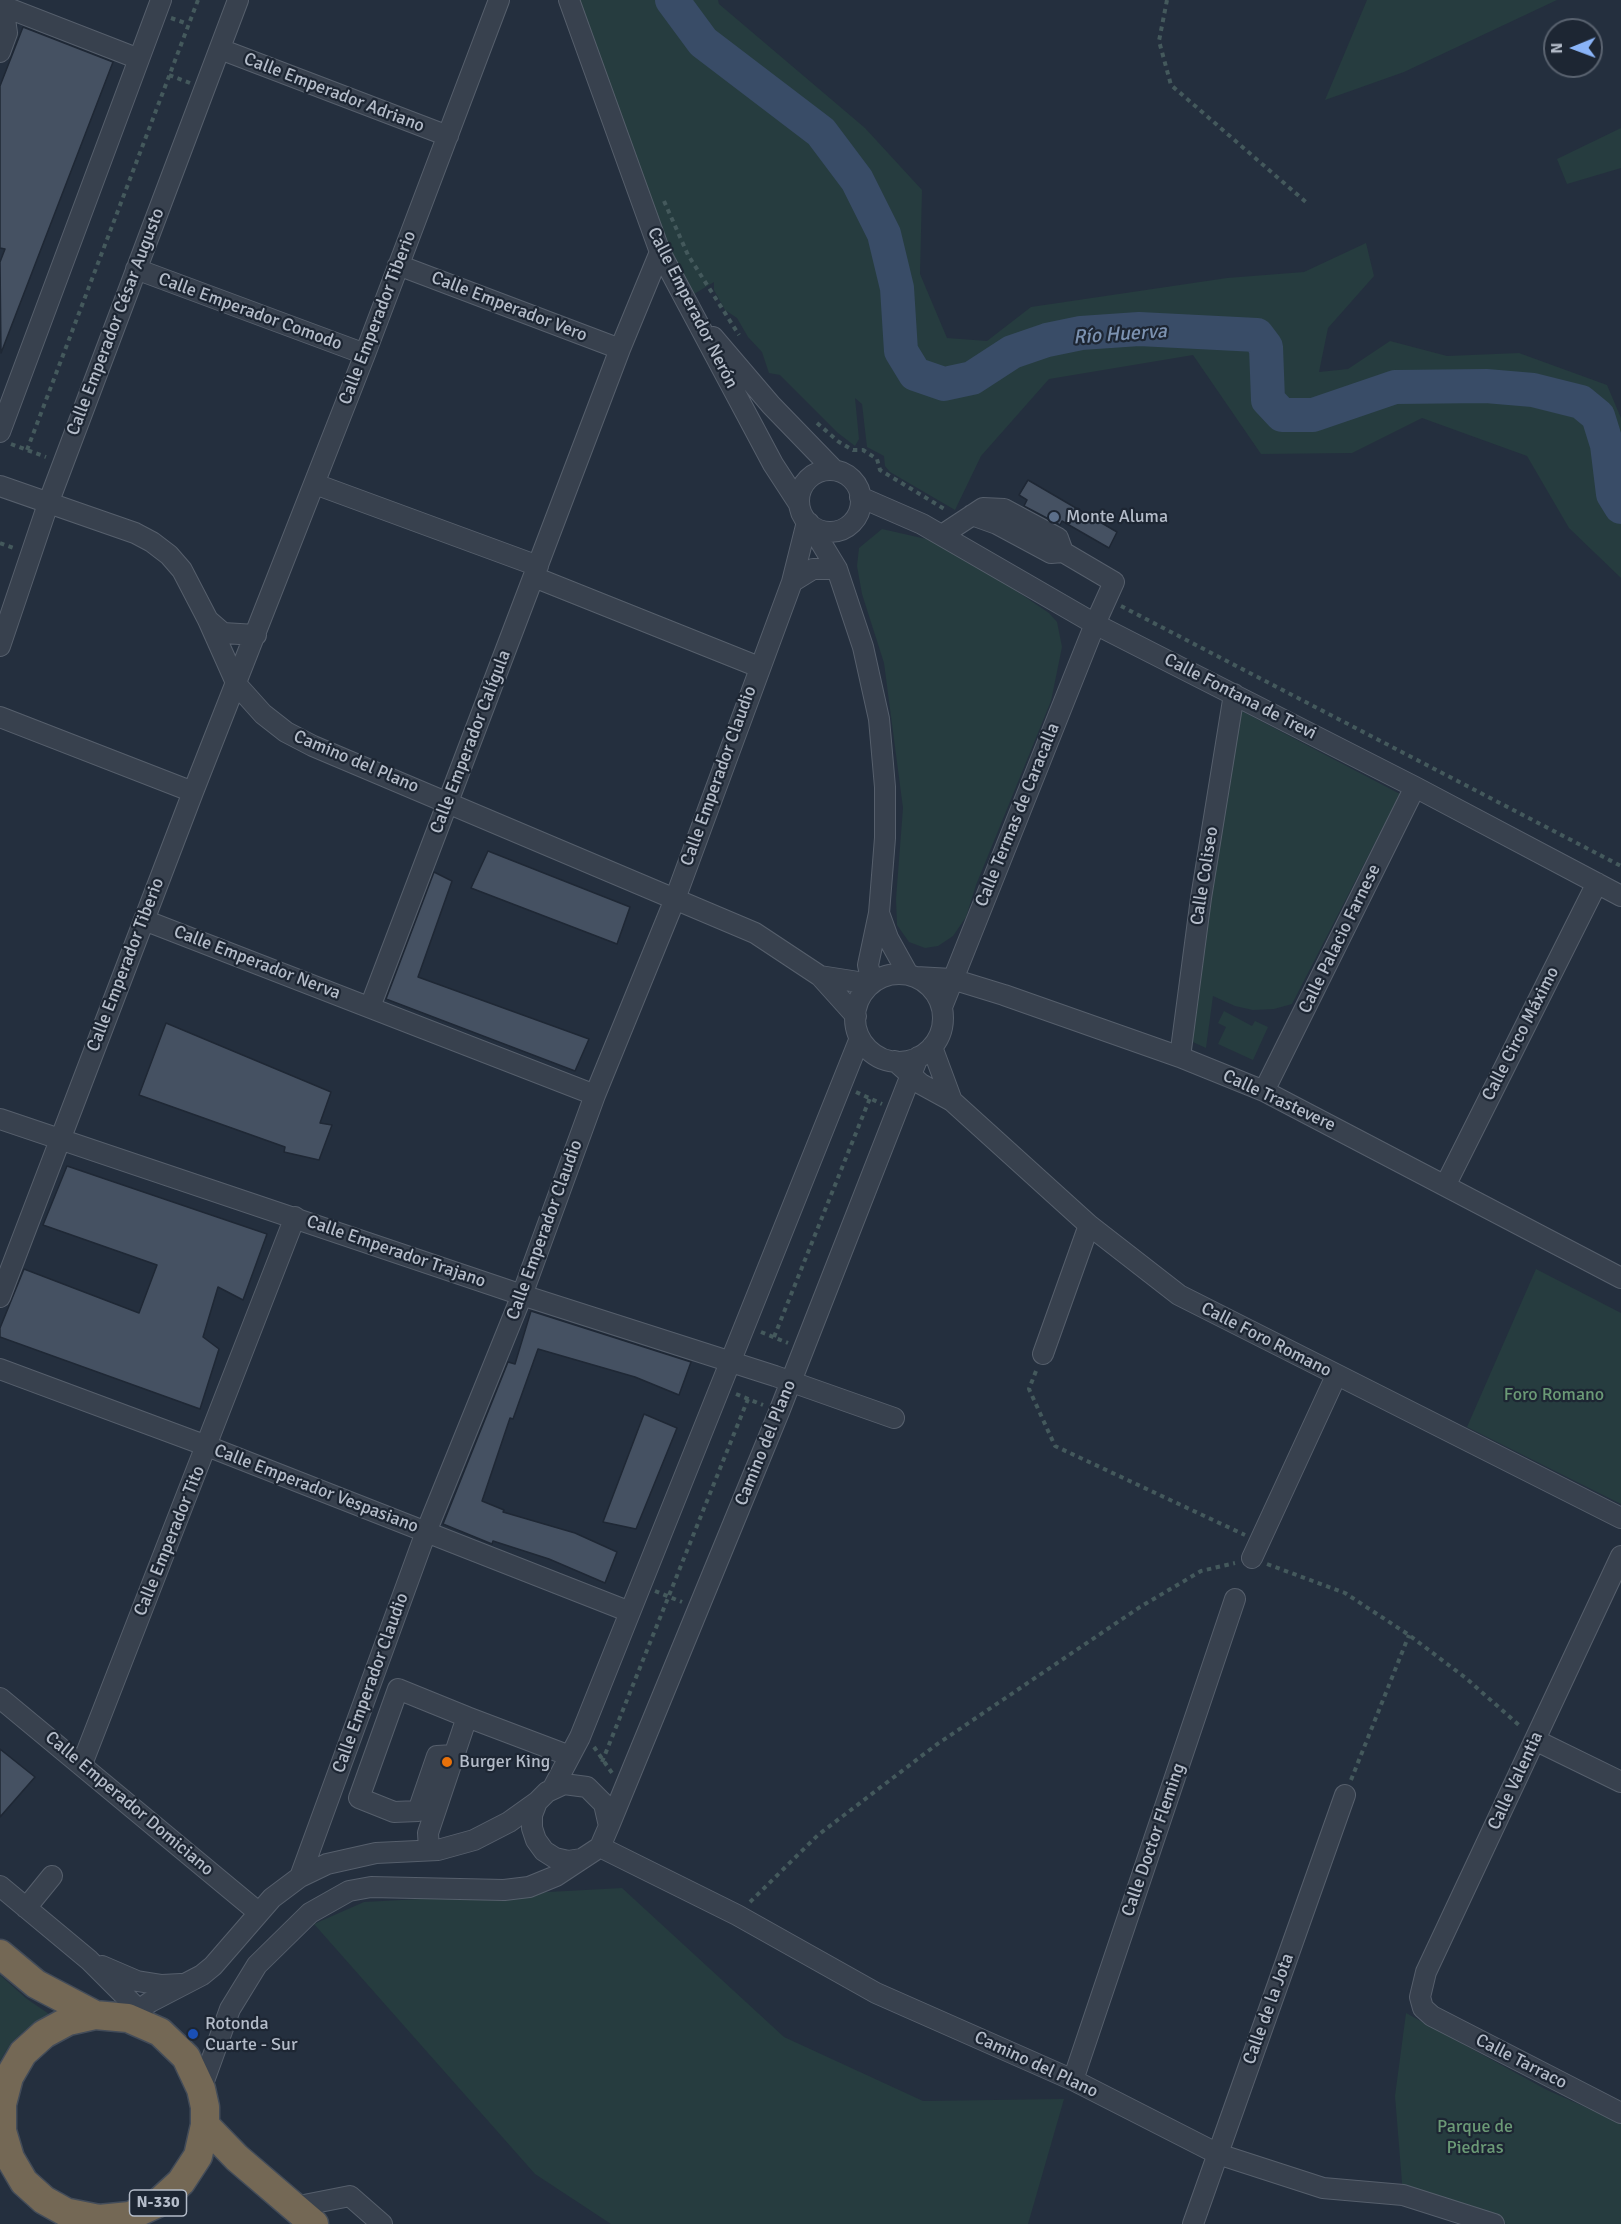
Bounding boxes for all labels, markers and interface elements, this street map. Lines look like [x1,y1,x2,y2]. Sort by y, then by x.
north arrow [1543,18,1603,78]
text: N [1547,43,1567,54]
street label: Calle Emperador Adriano [241,49,427,137]
street label: Calle Emperador César Augusto [63,205,169,439]
street label: Calle Emperador Nerón [642,224,742,392]
street label: Calle Emperador Tiberio [335,228,421,408]
street label: Calle Emperador Vero [428,267,590,347]
street label: Calle Emperador Comodo [155,269,345,355]
water label: Río Huerva [1072,320,1168,350]
place label: Monte Aluma [1066,506,1168,528]
marker: Monte Aluma [1047,510,1061,524]
street label: Calle Emperador Calígula [426,647,516,837]
street label: Calle Fontana de Trevi [1160,649,1320,745]
street label: Calle Emperador Claudio [676,683,762,869]
street label: Calle Termas de Caracalla [971,720,1065,910]
street label: Camino del Plano [290,726,422,798]
street label: Calle Coliseo [1187,825,1223,927]
street label: Calle Palacio Farnese [1294,861,1386,1017]
street label: Calle Emperador Tiberio [83,875,169,1055]
street label: Calle Emperador Nerva [171,921,343,1005]
street label: Calle Circo Máximo [1478,963,1564,1105]
street label: Calle Trastevere [1219,1065,1339,1137]
street label: Calle Emperador Claudio [502,1137,588,1323]
street label: Calle Emperador Trajano [304,1211,488,1293]
street label: Calle Foro Romano [1197,1298,1335,1382]
street label: Camino del Plano [731,1377,801,1509]
park label: Foro Romano [1504,1384,1604,1406]
street label: Calle Emperador Vespasiano [211,1440,421,1538]
street label: Calle Emperador Tito [130,1463,210,1619]
street label: Calle Emperador Claudio [328,1590,414,1776]
street label: Calle Emperador Domiciano [40,1727,218,1881]
street label: Calle Valentia [1484,1728,1548,1834]
place label: Burger King [459,1751,550,1773]
marker: Burger King [440,1755,454,1769]
street label: Calle Doctor Fleming [1118,1761,1190,1919]
street label: Calle de la Jota [1239,1951,1299,2067]
place label: Rotonda Cuarte - Sur [205,2013,298,2056]
marker: Rotonda Cuarte - Sur [186,2027,200,2041]
street label: Camino del Plano [971,2027,1101,2103]
street label: Calle Tarraco [1472,2030,1570,2094]
park label: Parque de Piedras [1437,2116,1513,2158]
road number: N-330 [130,2190,186,2216]

